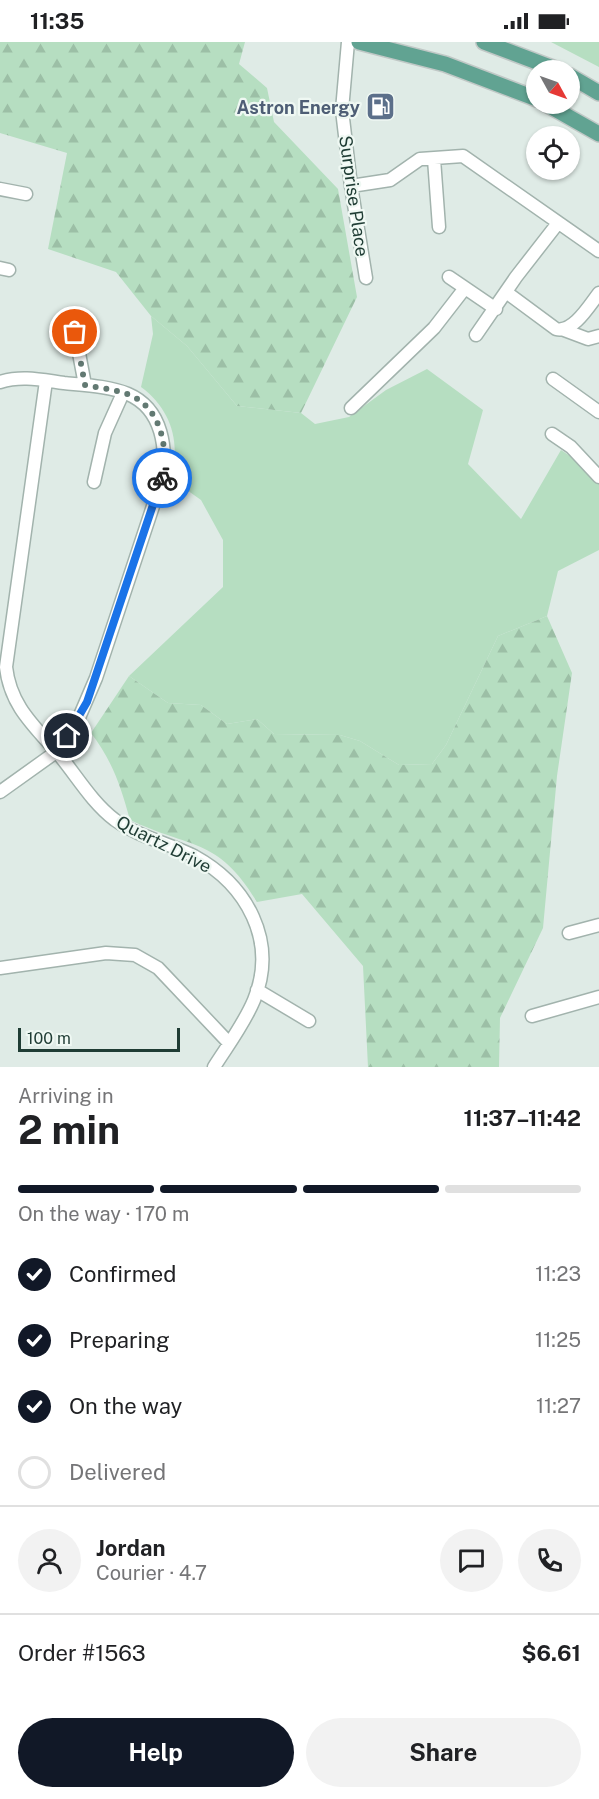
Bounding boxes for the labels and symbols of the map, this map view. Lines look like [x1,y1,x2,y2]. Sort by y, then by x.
north arrow [526,60,580,114]
fuel station icon: Astron Energy [365,91,397,123]
place label: Astron Energy [237,97,360,118]
street label: Surprise Place [335,134,373,258]
pin [49,306,100,357]
courier [132,448,192,508]
pin [41,710,92,761]
street label: Quartz Drive [113,811,215,877]
scale bar [18,1025,180,1052]

